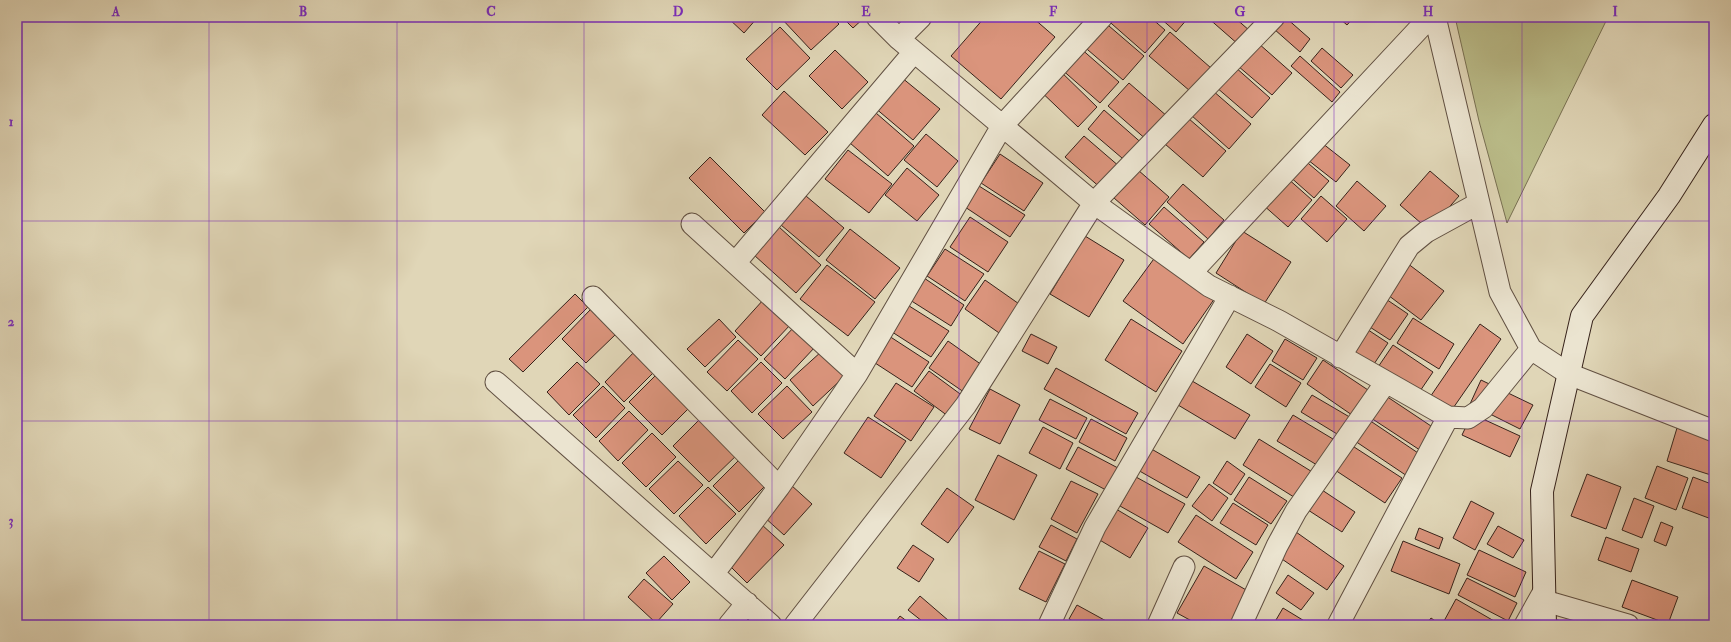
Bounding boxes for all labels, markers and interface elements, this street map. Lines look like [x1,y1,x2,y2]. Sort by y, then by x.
text: A [111,4,121,20]
text: B [299,4,307,20]
text: C [486,4,496,20]
text: D [673,4,684,20]
text: E [861,4,871,20]
text: F [1049,4,1058,20]
text: G [1235,4,1246,20]
text: H [1423,4,1434,20]
text: I [1612,4,1618,20]
text: 1 [9,114,14,130]
text: 2 [8,314,15,330]
text: 3 [9,513,14,529]

